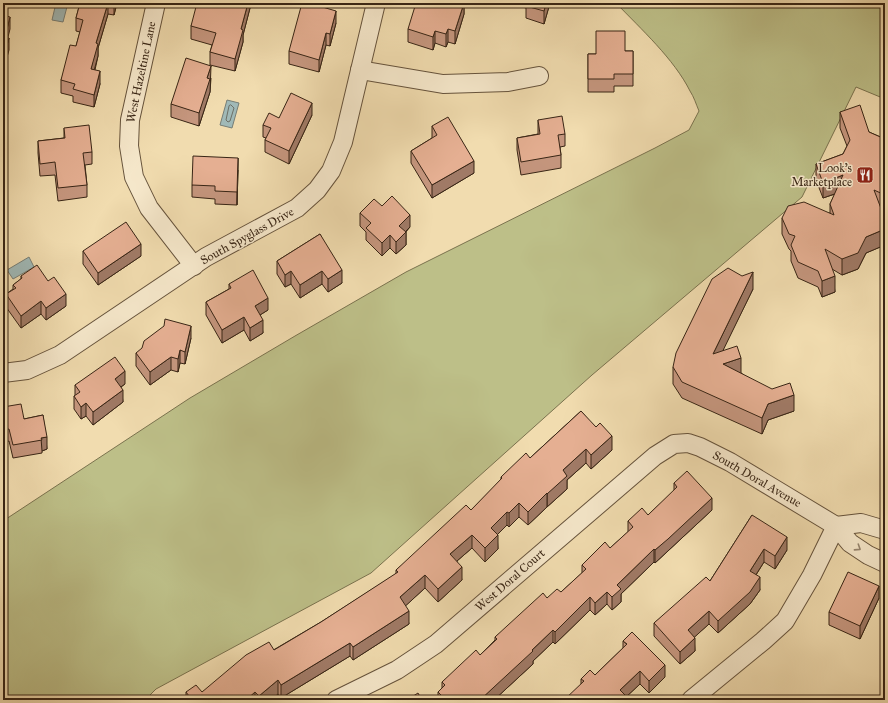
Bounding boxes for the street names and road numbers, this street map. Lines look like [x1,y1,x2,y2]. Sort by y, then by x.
street label: West Hazeltine Lane [123,20,159,124]
street label: South Spyglass Drive [198,205,297,268]
street label: South Doral Avenue [710,448,804,510]
street label: West Doral Court [472,546,548,614]

